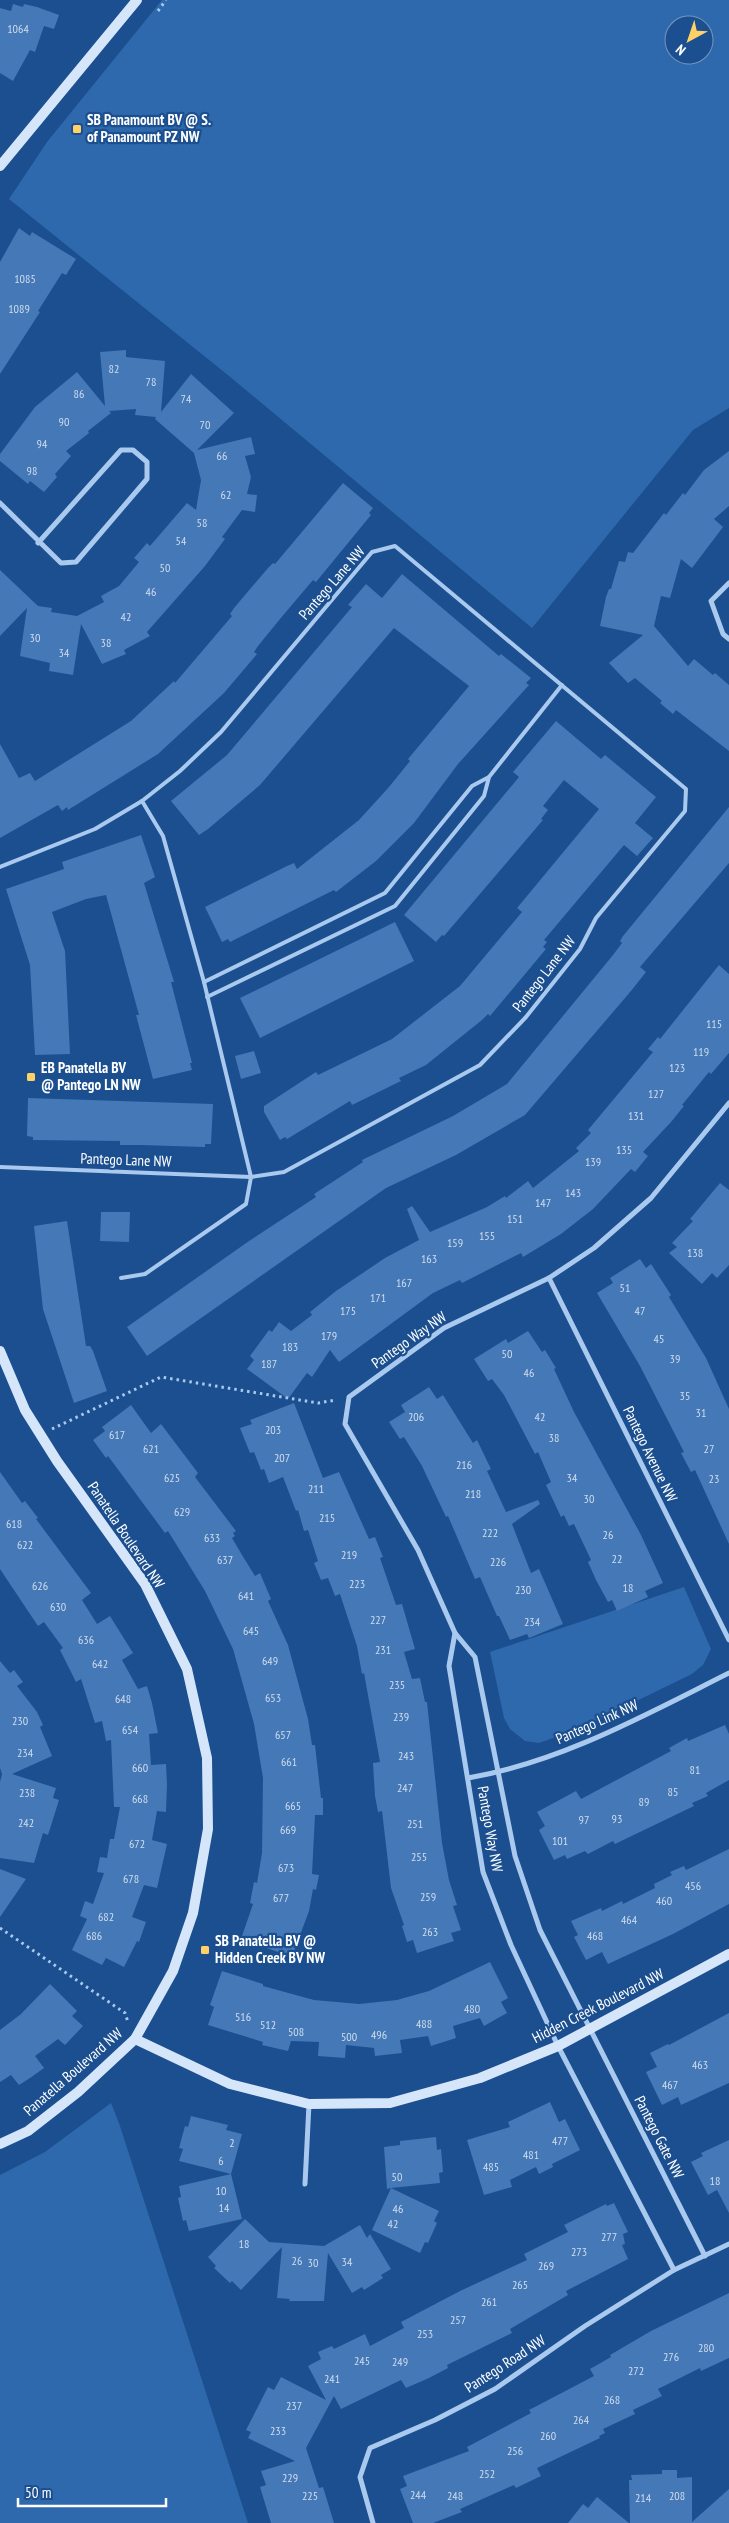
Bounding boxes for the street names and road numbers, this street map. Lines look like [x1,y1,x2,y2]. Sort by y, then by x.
street label: Pantego Lane NW [295,542,369,623]
street label: Pantego Lane NW [508,932,579,1016]
street label: Pantego Lane NW [80,1148,172,1171]
street label: Pantego Way NW [368,1307,450,1372]
street label: Pantego Avenue NW [619,1403,682,1505]
street label: Panatella Boulevard NW [84,1478,169,1592]
street label: Pantego Link NW [553,1695,641,1748]
street label: Pantego Way NW [474,1784,507,1873]
street label: Hidden Creek Boulevard NW [529,1964,667,2047]
street label: Panatella Boulevard NW [19,2024,126,2120]
street label: Pantego Gate NW [631,2092,688,2181]
street label: Pantego Road NW [461,2331,549,2397]

